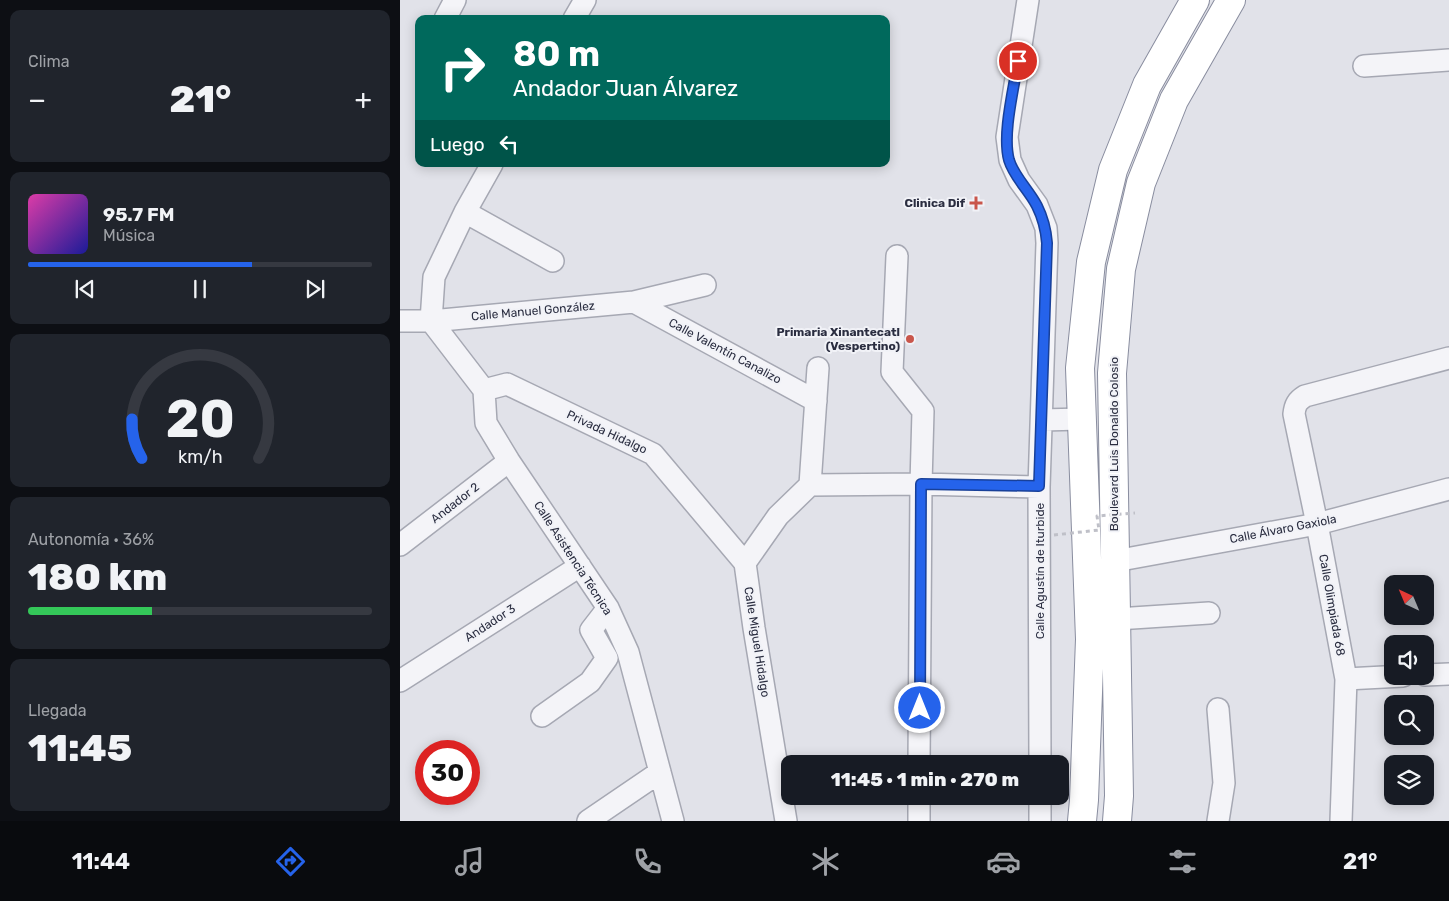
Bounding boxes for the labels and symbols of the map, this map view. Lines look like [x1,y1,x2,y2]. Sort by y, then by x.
pin [997,40,1039,82]
place label: Clinica Dif [905,196,966,210]
marker: Clinica Dif [969,196,983,210]
street label: Calle Manuel González [471,299,595,323]
street label: Calle Valentín Canalizo [666,315,784,387]
place label: Primaria Xinantecatl (Vespertino) [776,325,900,353]
marker: Primaria Xinantecatl (Vespertino) [904,333,916,345]
street label: Boulevard Luis Donaldo Colosio [1107,357,1121,531]
street label: Privada Hidalgo [565,407,650,457]
street label: Andador 2 [428,480,482,526]
street label: Calle Asistencia Técnica [531,498,615,618]
street label: Calle Agustín de Iturbide [1033,502,1047,639]
street label: Calle Álvaro Gaxiola [1228,512,1338,546]
street label: Calle Olimpiada 68 [1316,553,1348,657]
north arrow [1384,575,1434,625]
street label: Calle Miguel Hidalgo [741,586,773,698]
street label: Andador 3 [462,601,518,645]
position arrow [893,681,945,733]
speed limit sign: 30 [415,740,480,805]

